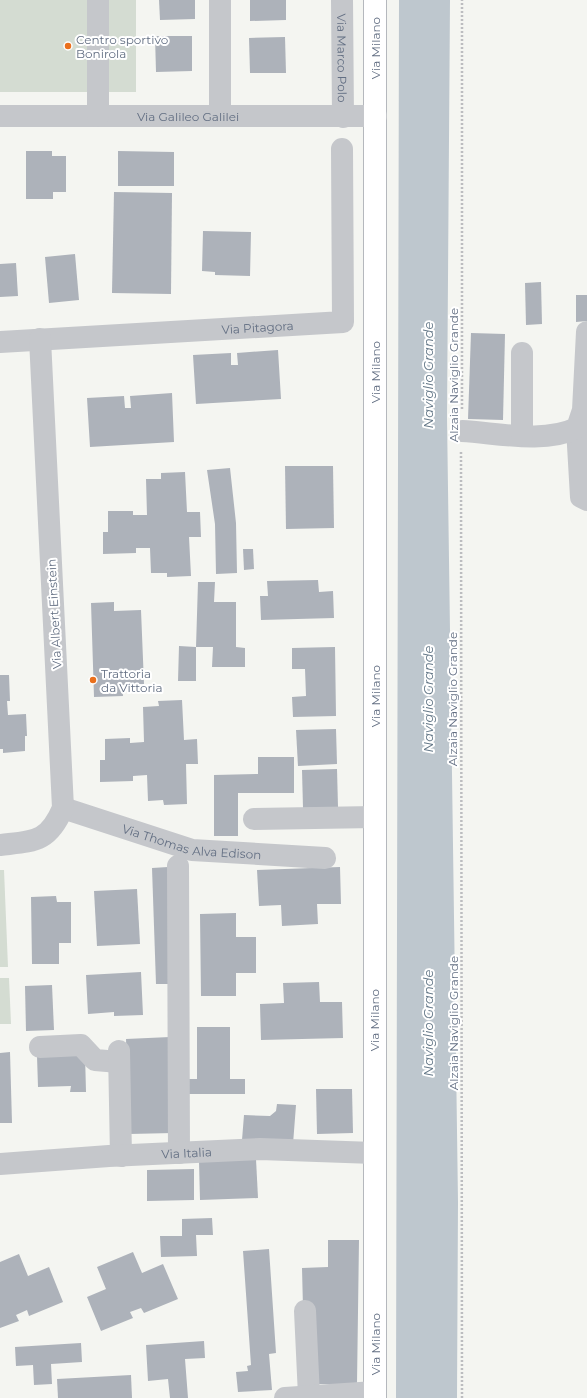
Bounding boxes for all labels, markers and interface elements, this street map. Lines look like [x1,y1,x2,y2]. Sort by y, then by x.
street label: Via Marco Polo [335,13,350,103]
street label: Via Milano [368,17,383,79]
place label: Centro sportivo Bonirola [76,32,168,61]
marker: Centro sportivo Bonirola [63,41,73,51]
street label: Via Galileo Galilei [137,109,239,124]
street label: Alzaia Naviglio Grande [446,308,461,442]
street label: Via Pitagora [221,317,294,337]
water label: Naviglio Grande [420,321,436,428]
street label: Via Milano [368,341,383,403]
street label: Via Albert Einstein [44,559,64,669]
street label: Alzaia Naviglio Grande [445,632,460,766]
water label: Naviglio Grande [420,645,436,752]
street label: Via Milano [368,665,383,727]
place label: Trattoria da Vittoria [101,666,163,695]
marker: Trattoria da Vittoria [88,675,98,685]
street label: Via Thomas Alva Edison [120,820,262,862]
street label: Alzaia Naviglio Grande [446,956,461,1090]
water label: Naviglio Grande [420,969,436,1076]
street label: Via Milano [367,989,382,1051]
street label: Via Italia [161,1144,212,1161]
street label: Via Milano [368,1313,383,1375]

